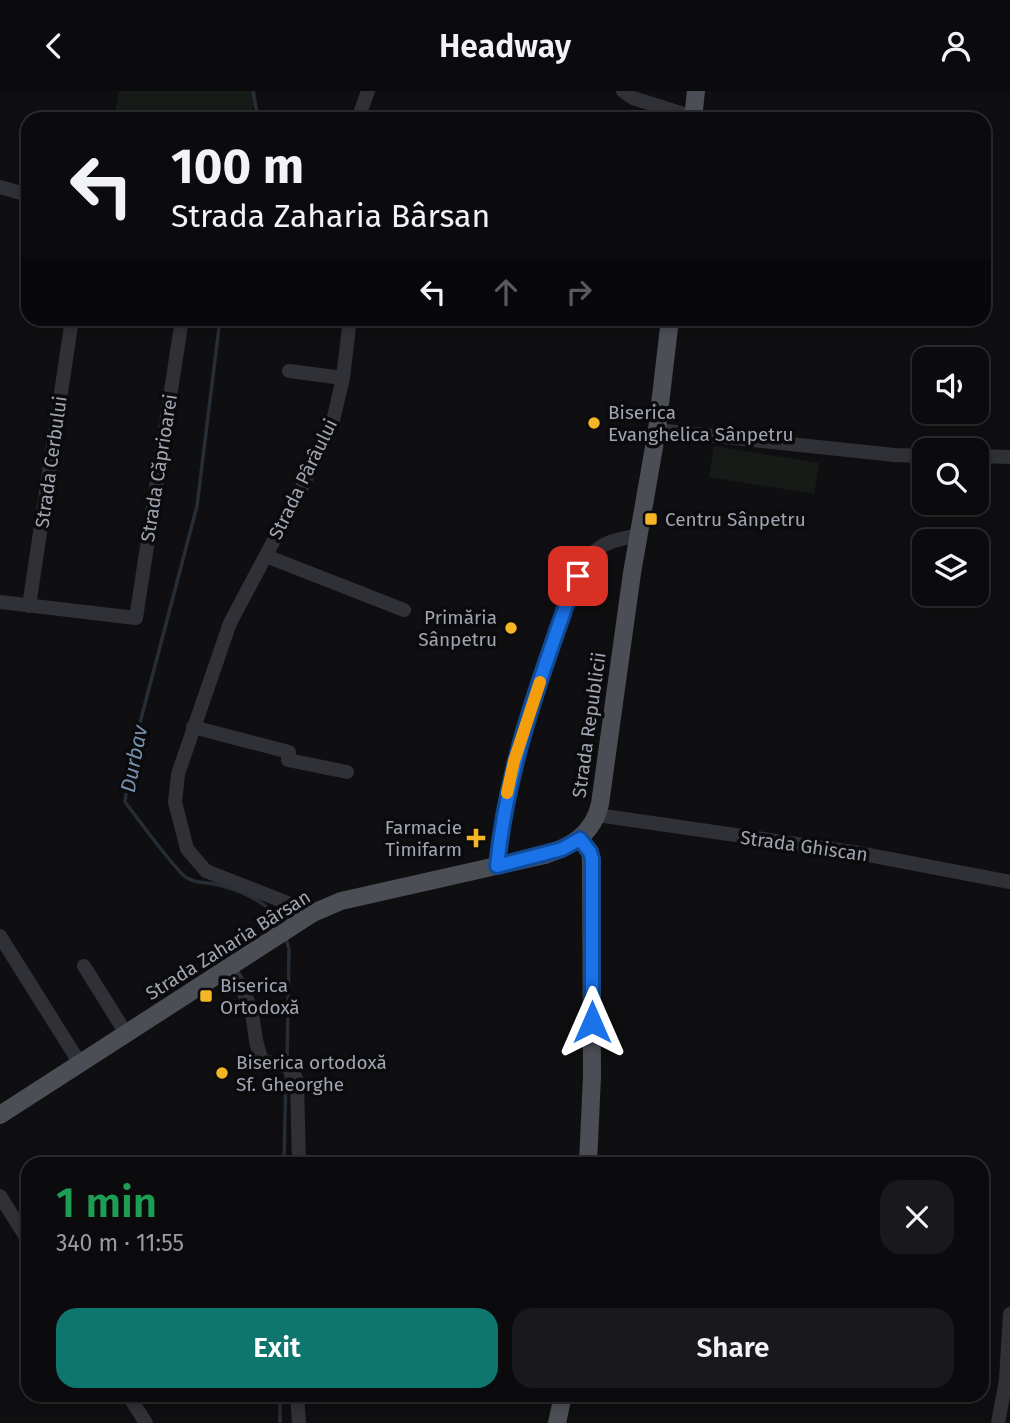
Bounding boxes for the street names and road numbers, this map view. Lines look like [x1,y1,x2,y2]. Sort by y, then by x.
street label: Strada Căprioarei [136,392,182,544]
street label: Strada Cerbului [30,394,72,530]
street label: Strada Pârâului [264,415,342,543]
street label: Strada Republicii [567,651,611,799]
street label: Strada Ghiscan [739,826,869,866]
street label: Strada Zaharia Bârsan [142,885,314,1005]

